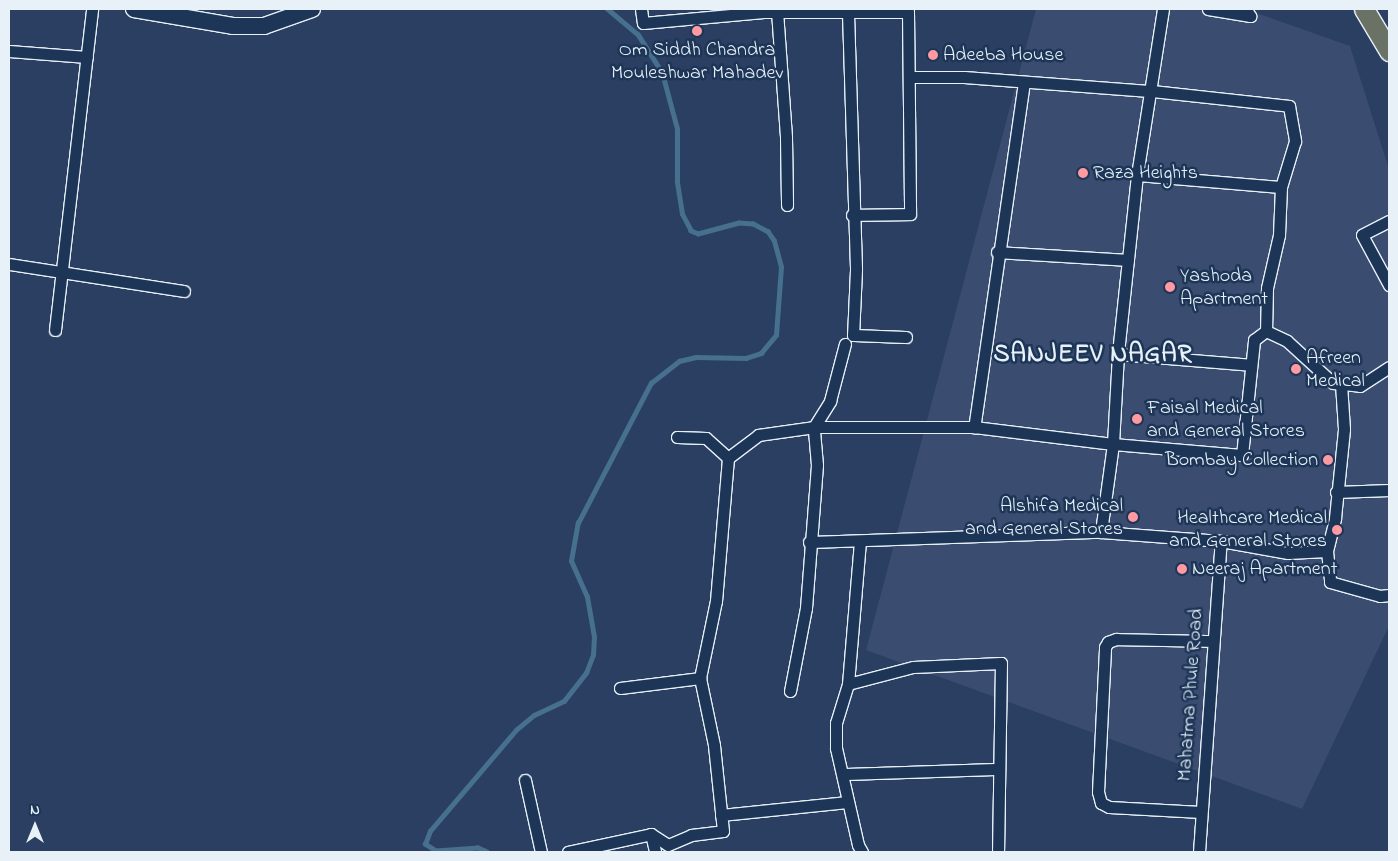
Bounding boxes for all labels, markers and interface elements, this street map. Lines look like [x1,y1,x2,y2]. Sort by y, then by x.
marker: Om Siddh Chandra Mouleshwar Mahadev [691,25,703,37]
place label: Om Siddh Chandra Mouleshwar Mahadev [611,39,783,86]
place label: Adeeba House [943,43,1063,67]
marker: Adeeba House [927,49,939,61]
place label: Raza Heights [1093,161,1198,185]
marker: Raza Heights [1077,167,1089,179]
place label: Yashoda Apartment [1180,264,1268,311]
marker: Yashoda Apartment [1164,281,1176,293]
district label: SANJEEV NAGAR [992,340,1194,370]
place label: Afreen Medical [1306,346,1365,393]
marker: Afreen Medical [1290,363,1302,375]
place label: Faisal Medical and General Stores [1147,396,1305,443]
marker: Faisal Medical and General Stores [1131,413,1143,425]
place label: Bombay Collection [1165,448,1318,472]
marker: Bombay Collection [1322,454,1334,466]
place label: Alshifa Medical and General Stores [965,494,1123,541]
place label: Healthcare Medical and General Stores [1169,506,1327,553]
marker: Alshifa Medical and General Stores [1127,511,1139,523]
marker: Healthcare Medical and General Stores [1331,524,1343,536]
place label: Neeraj Apartment [1192,557,1337,581]
marker: Neeraj Apartment [1176,563,1188,575]
street label: Mahatma Phule Road [1173,608,1209,782]
text: N [30,800,40,821]
north arrow [10,801,60,851]

